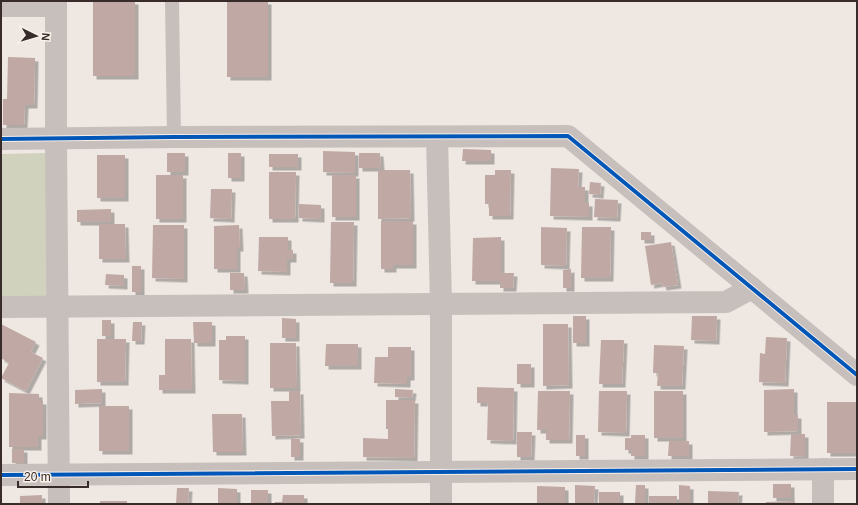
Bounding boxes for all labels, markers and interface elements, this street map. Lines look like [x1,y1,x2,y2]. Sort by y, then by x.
north arrow [16,16,56,56]
text: N [40,32,52,41]
scale bar [18,463,88,489]
text: 20 m [24,470,51,484]

